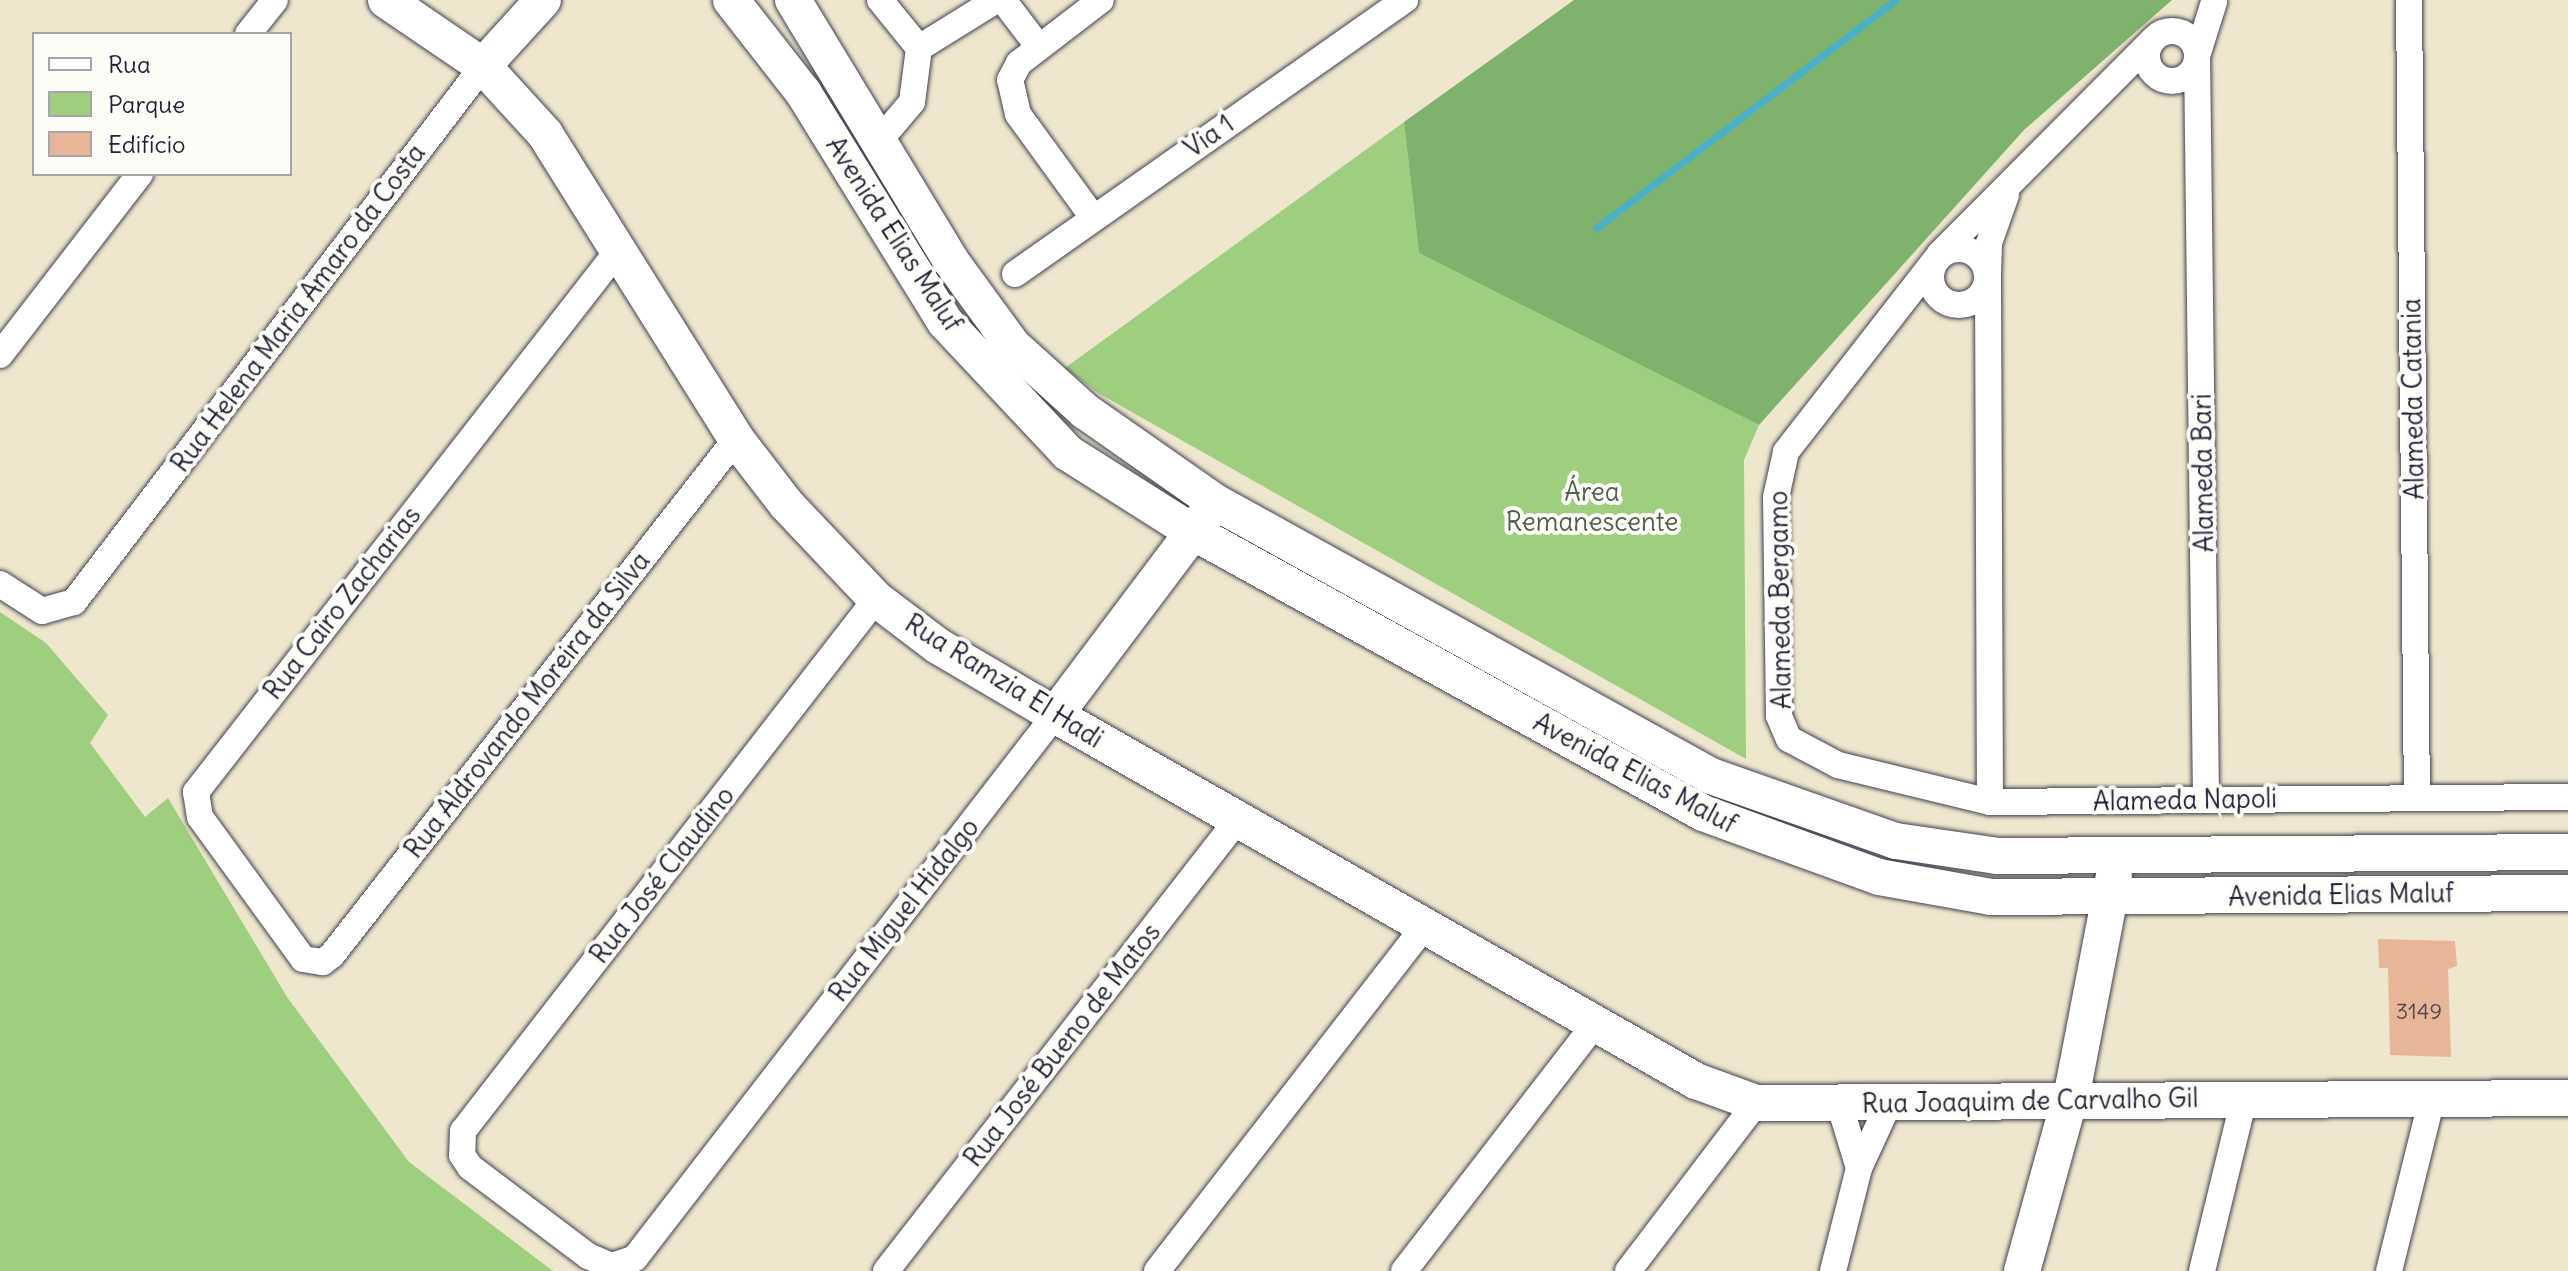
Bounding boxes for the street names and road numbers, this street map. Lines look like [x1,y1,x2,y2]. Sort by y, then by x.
street label: Via 1 [1178,108,1240,164]
street label: Avenida Elias Maluf [820,131,968,337]
street label: Rua Helena Maria Amaro da Costa [164,138,432,478]
street label: Alameda Catania [2396,298,2430,500]
street label: Alameda Bari [2186,393,2220,553]
street label: Alameda Bergamo [1762,490,1798,710]
street label: Rua Cairo Zacharias [257,500,427,706]
street label: Rua Aldrovando Moreira da Silva [398,546,656,864]
street label: Rua Ramzia El Hadi [899,607,1109,755]
street label: Avenida Elias Maluf [1528,706,1742,840]
street label: Rua José Claudino [583,780,741,970]
street label: Alameda Napoli [2093,783,2277,817]
street label: Rua Miguel Hidalgo [823,812,985,1008]
street label: Avenida Elias Maluf [2228,877,2454,913]
street label: Rua José Bueno de Matos [957,917,1167,1173]
street label: Rua Joaquim de Carvalho Gil [1862,1082,2198,1120]

